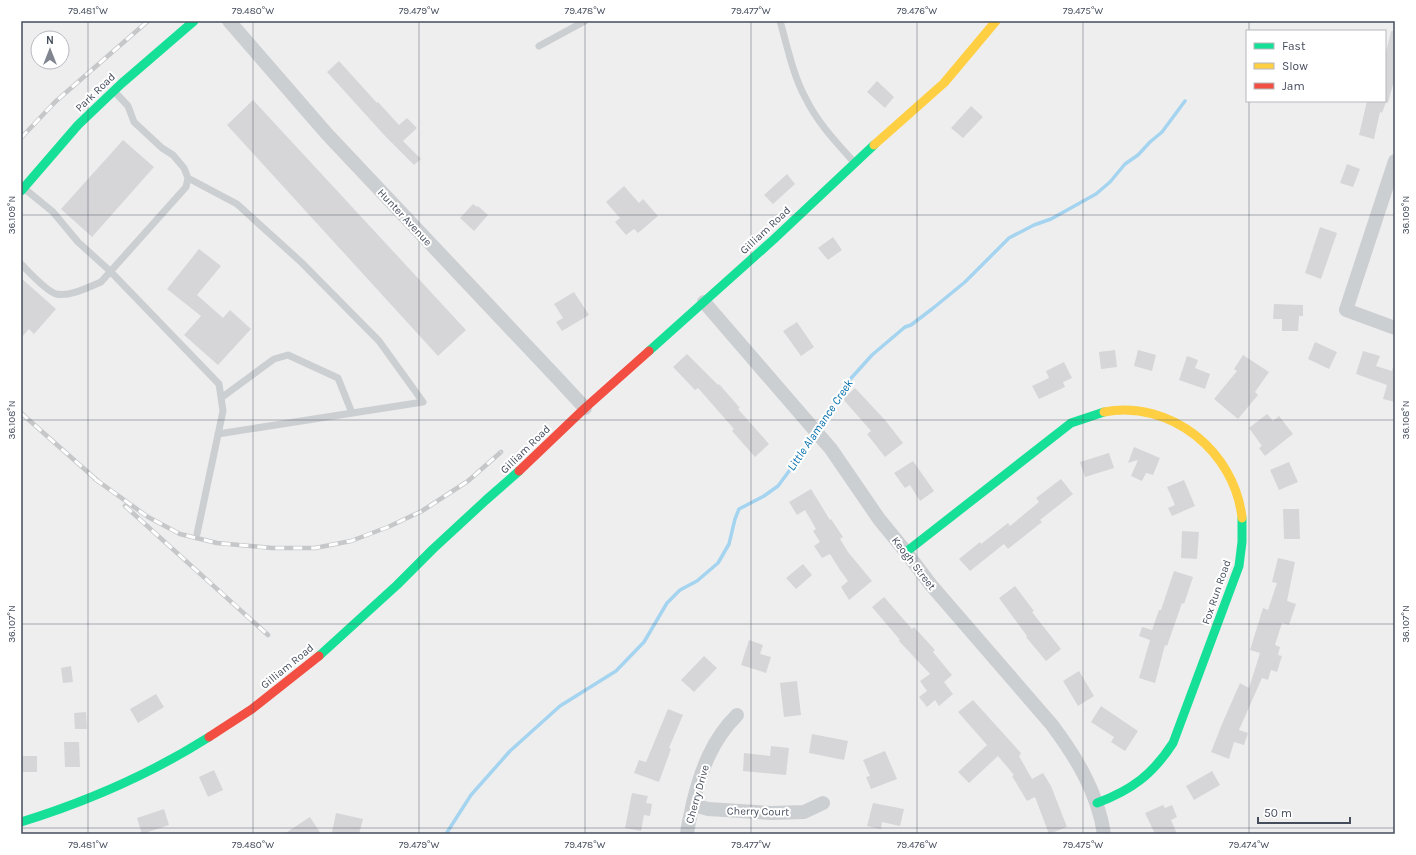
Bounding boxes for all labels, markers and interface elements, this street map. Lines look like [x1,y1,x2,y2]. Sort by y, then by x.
text: 79.481°W [68,5,108,17]
text: 79.480°W [232,5,274,17]
text: 79.479°W [399,5,439,17]
text: 79.478°W [564,5,606,17]
text: 79.477°W [731,5,771,17]
text: 79.476°W [897,5,937,17]
text: 79.475°W [1063,5,1103,17]
north arrow [30,30,70,70]
legend [1246,30,1386,102]
text: N [46,34,54,47]
text: Fast [1282,39,1306,53]
text: Slow [1282,59,1308,73]
street label: Park Road [73,70,118,114]
text: Jam [1282,79,1305,93]
street label: Hunter Avenue [375,186,435,249]
text: 36.109°N [6,196,18,234]
text: 36.109°N [1400,196,1412,234]
street label: Gilliam Road [737,204,793,257]
water label: Little Alamance Creek [784,376,856,473]
text: 36.108°N [6,400,18,440]
text: 36.108°N [1400,400,1412,440]
street label: Gilliam Road [498,422,553,476]
street label: Keogh Street [889,534,938,593]
street label: Fox Run Road [1199,558,1234,626]
text: 36.107°N [6,605,18,643]
text: 36.107°N [1400,605,1412,643]
street label: Gilliam Road [258,641,316,692]
street label: Cherry Drive [683,763,712,825]
scale bar [1258,799,1350,825]
street label: Cherry Court [727,804,789,819]
text: 50 m [1264,806,1292,820]
text: 79.481°W [68,839,108,851]
text: 79.480°W [232,839,274,851]
text: 79.479°W [399,839,439,851]
text: 79.478°W [564,839,606,851]
text: 79.477°W [731,839,771,851]
text: 79.476°W [897,839,937,851]
text: 79.475°W [1063,839,1103,851]
text: 79.474°W [1229,839,1269,851]

